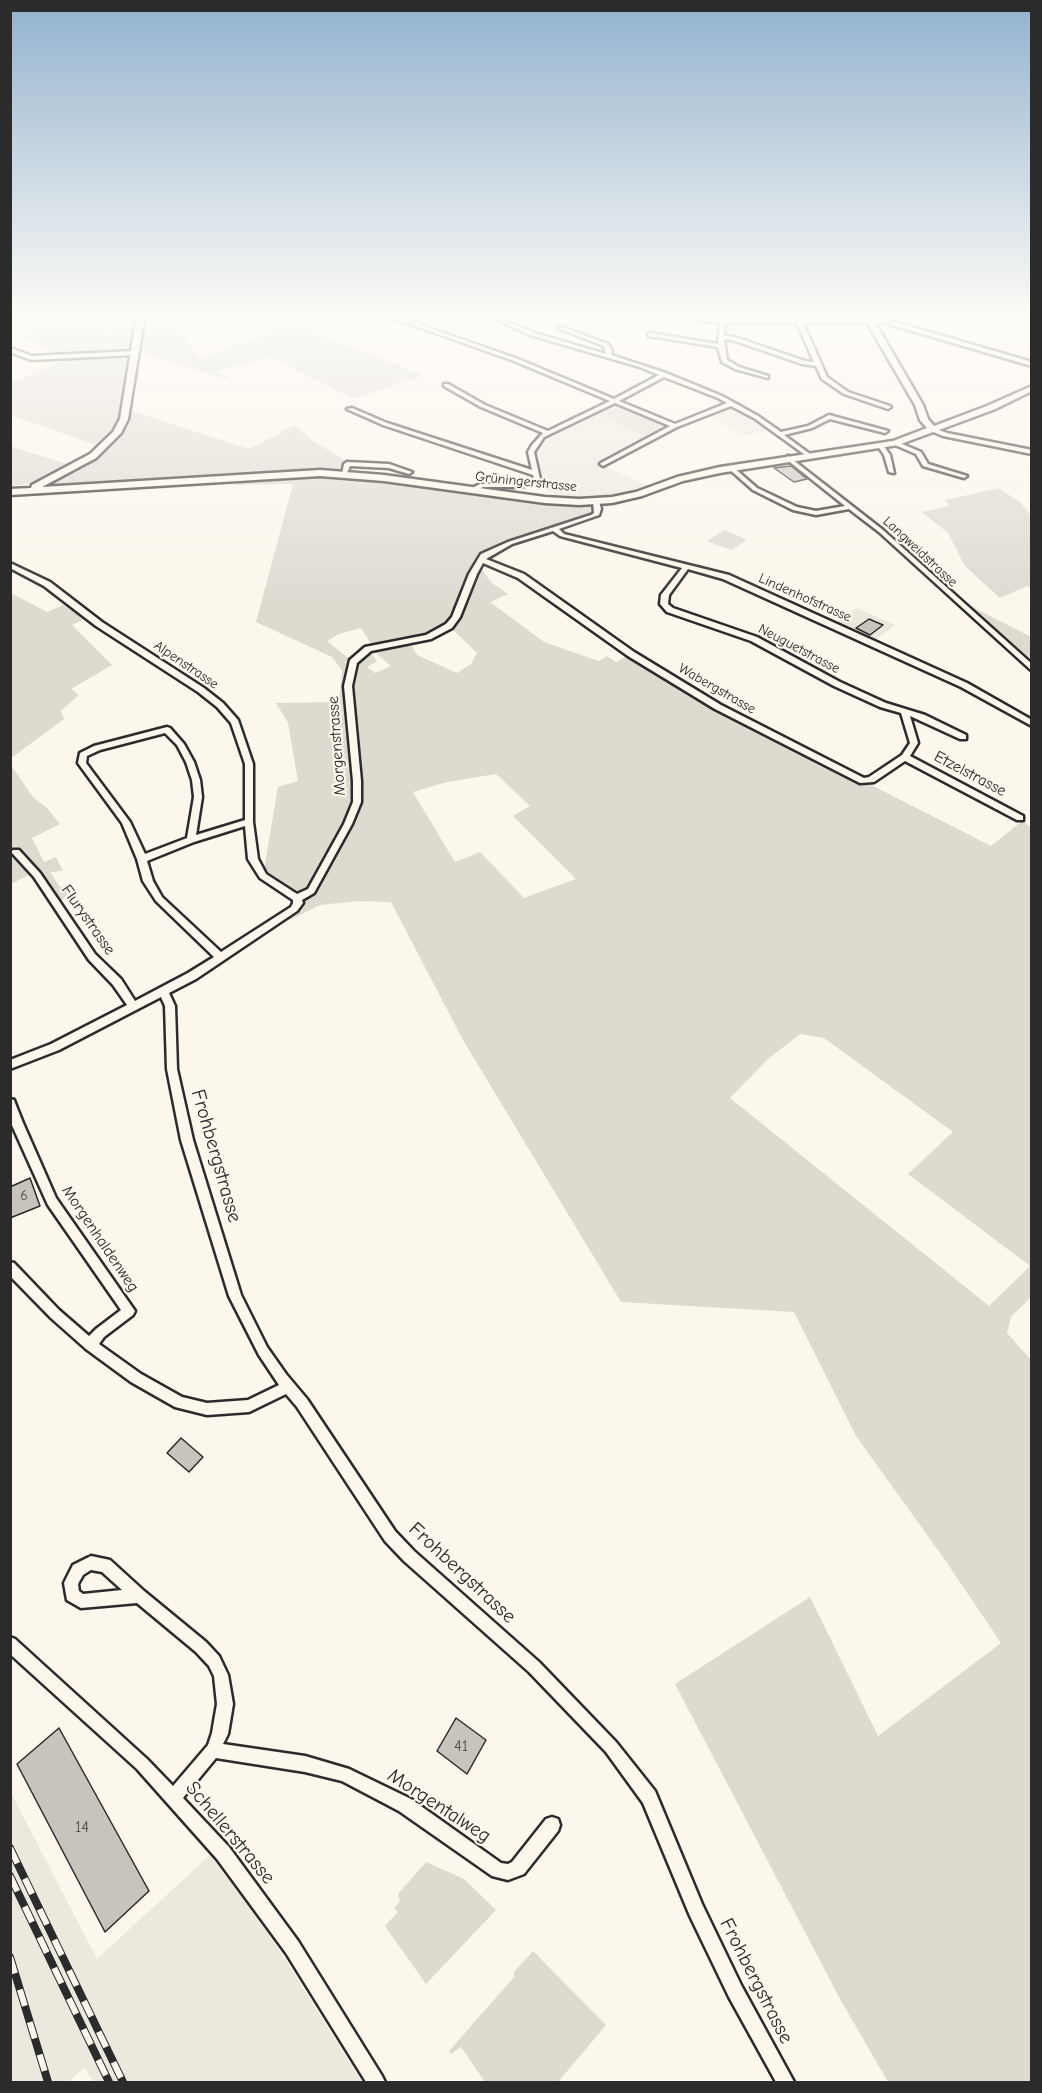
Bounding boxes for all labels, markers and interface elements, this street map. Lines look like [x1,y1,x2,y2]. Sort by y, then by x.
street label: Grüningerstrasse [474,468,578,496]
street label: Langweidstrasse [879,513,961,591]
street label: Lindenhofstrasse [756,570,854,626]
street label: Neuguetstrasse [755,620,843,678]
street label: Alpenstrasse [150,637,222,693]
street label: Wabergstrasse [675,660,759,718]
street label: Morgenstrasse [324,696,350,796]
street label: Etzelstrasse [931,747,1009,801]
street label: Flurystrasse [57,881,119,959]
street label: Frohbergstrasse [185,1087,247,1225]
street label: Morgenhaldenweg [57,1182,143,1296]
house number: 6 [20,1188,28,1204]
street label: Frohbergstrasse [403,1517,521,1629]
house number: 41 [454,1736,468,1756]
street label: Morgentalweg [383,1764,495,1848]
street label: Schellerstrasse [180,1777,280,1889]
house number: 14 [75,1817,89,1837]
street label: Frohbergstrasse [714,1914,798,2048]

